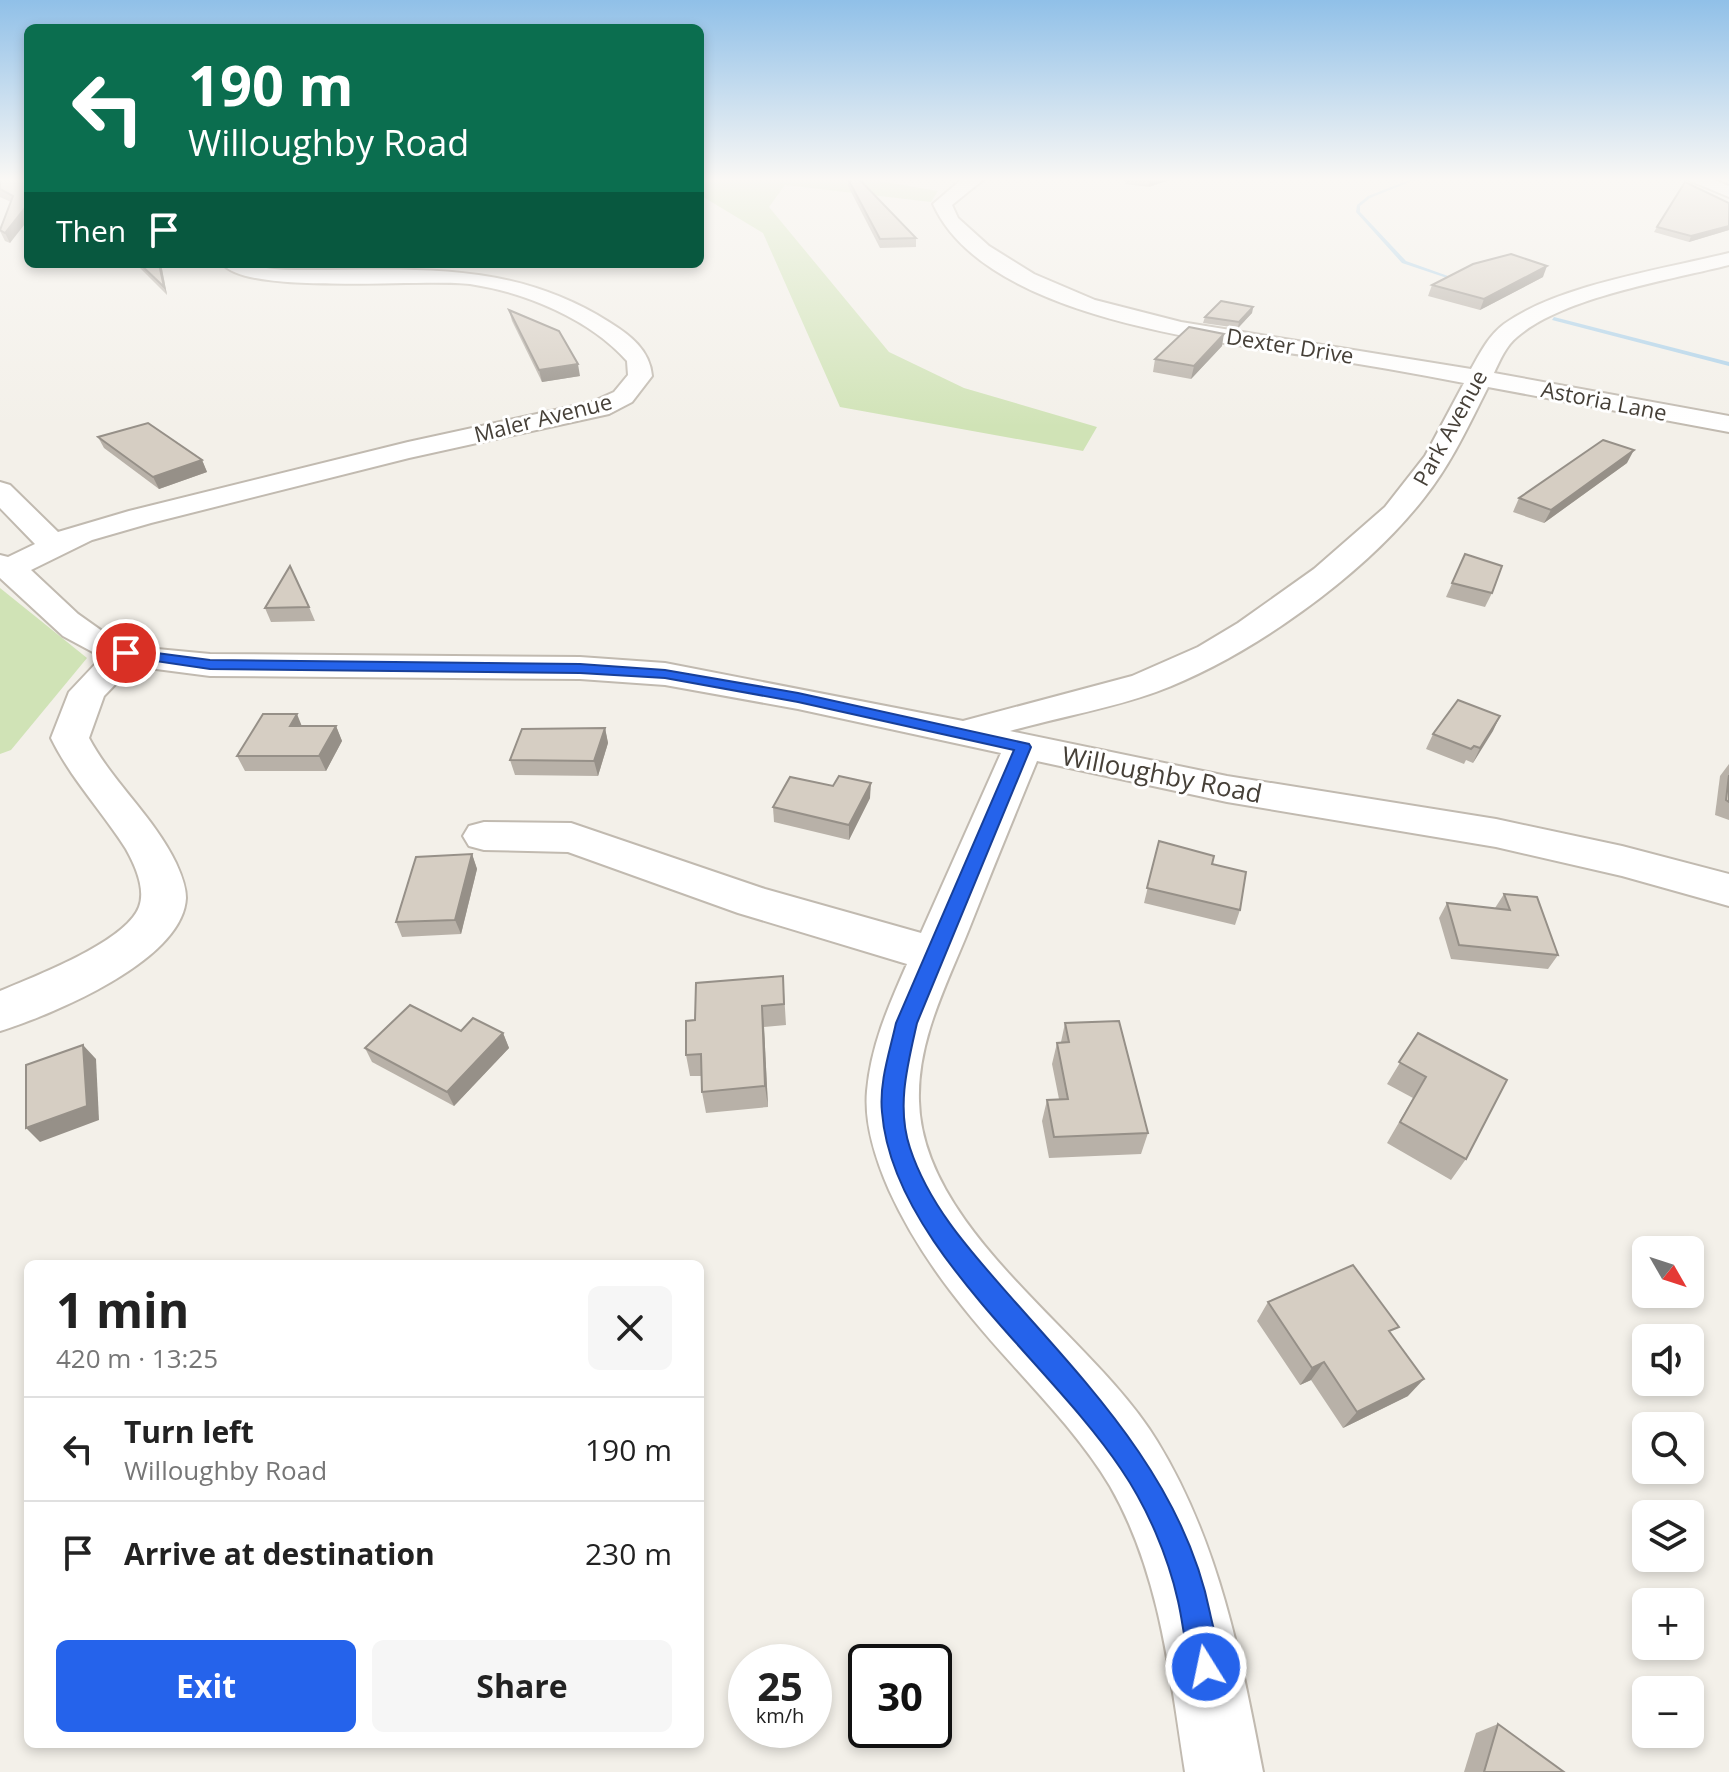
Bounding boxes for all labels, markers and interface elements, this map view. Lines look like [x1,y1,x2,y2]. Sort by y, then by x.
text: 190 m [188,46,354,122]
icon: left [56,56,160,160]
text: Willoughby Road [188,118,469,167]
icon: arrive [142,208,186,252]
text: Then [56,210,126,251]
street label: Dexter Drive [1224,320,1356,370]
street label: Park Avenue [1405,364,1493,491]
street label: Astoria Lane [1539,373,1670,427]
street label: Maler Avenue [471,385,615,449]
pin [92,619,160,687]
icon: arrive [104,631,148,675]
street label: Willoughby Road [1059,737,1265,811]
north arrow [1632,1236,1704,1308]
map controls [1632,1236,1704,1748]
text: 1 min [56,1277,189,1342]
button: close [588,1286,672,1370]
button: sound [1632,1324,1704,1396]
text: 420 m · 13:25 [56,1340,218,1376]
text: Turn left [124,1411,254,1452]
button: search [1632,1412,1704,1484]
icon: left [56,1427,100,1471]
text: 190 m [585,1429,672,1470]
text: Willoughby Road [124,1452,327,1488]
button: layers [1632,1500,1704,1572]
icon: arrive [56,1531,100,1575]
text: Arrive at destination [124,1533,435,1574]
text: 230 m [585,1533,672,1574]
button: + [1632,1588,1704,1660]
position arrow [1164,1625,1248,1709]
button: Exit [56,1640,356,1732]
button: Share [372,1640,672,1732]
speed limit sign: 30 [848,1644,952,1748]
text: 25 [757,1658,803,1713]
button: − [1632,1676,1704,1748]
text: km/h [756,1702,804,1729]

